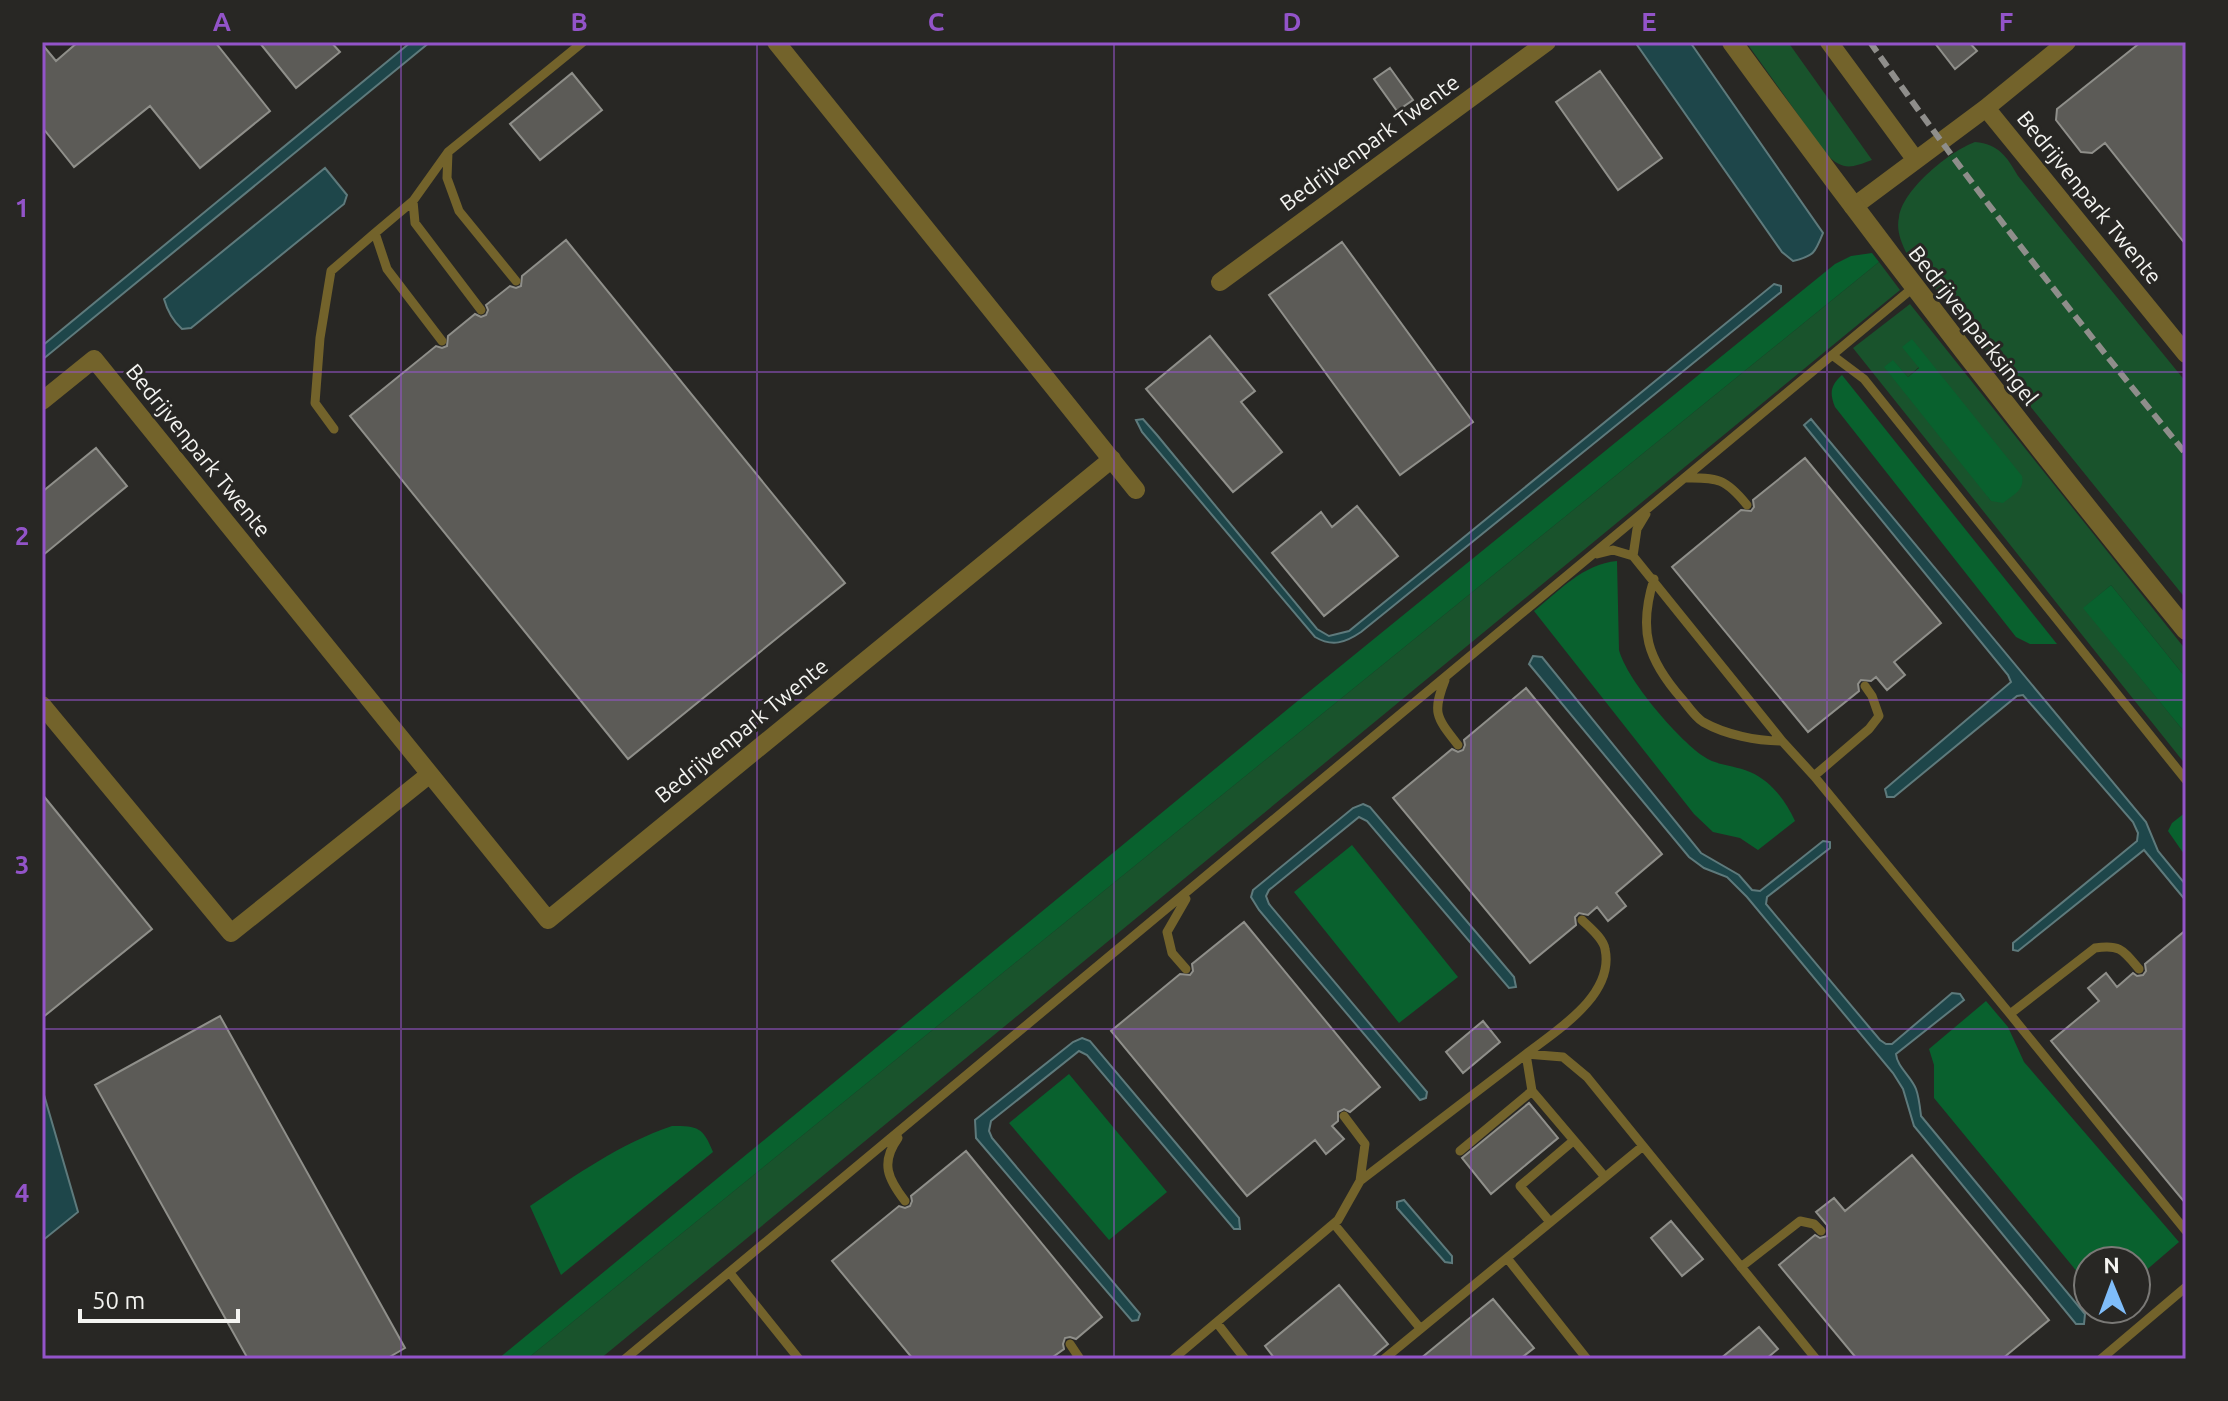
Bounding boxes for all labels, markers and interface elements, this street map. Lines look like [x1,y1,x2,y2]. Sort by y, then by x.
text: A [213,7,232,36]
text: B [570,7,588,36]
text: C [928,7,945,36]
text: D [1283,7,1301,36]
text: E [1641,7,1657,36]
text: F [1999,7,2013,36]
street label: Bedrijvenpark Twente [1275,69,1463,215]
street label: Bedrijvenpark Twente [2013,105,2167,289]
text: 1 [15,193,29,222]
street label: Bedrijvenparksingel [1904,240,2044,410]
street label: Bedrijvenpark Twente [122,358,276,542]
text: 2 [15,521,29,550]
street label: Bedrijvenpark Twente [649,653,833,807]
text: 3 [15,850,29,879]
text: 4 [15,1178,29,1207]
north arrow [2072,1245,2152,1325]
text: N [2103,1252,2120,1277]
scale bar [80,1273,238,1323]
text: 50 m [92,1287,145,1314]

